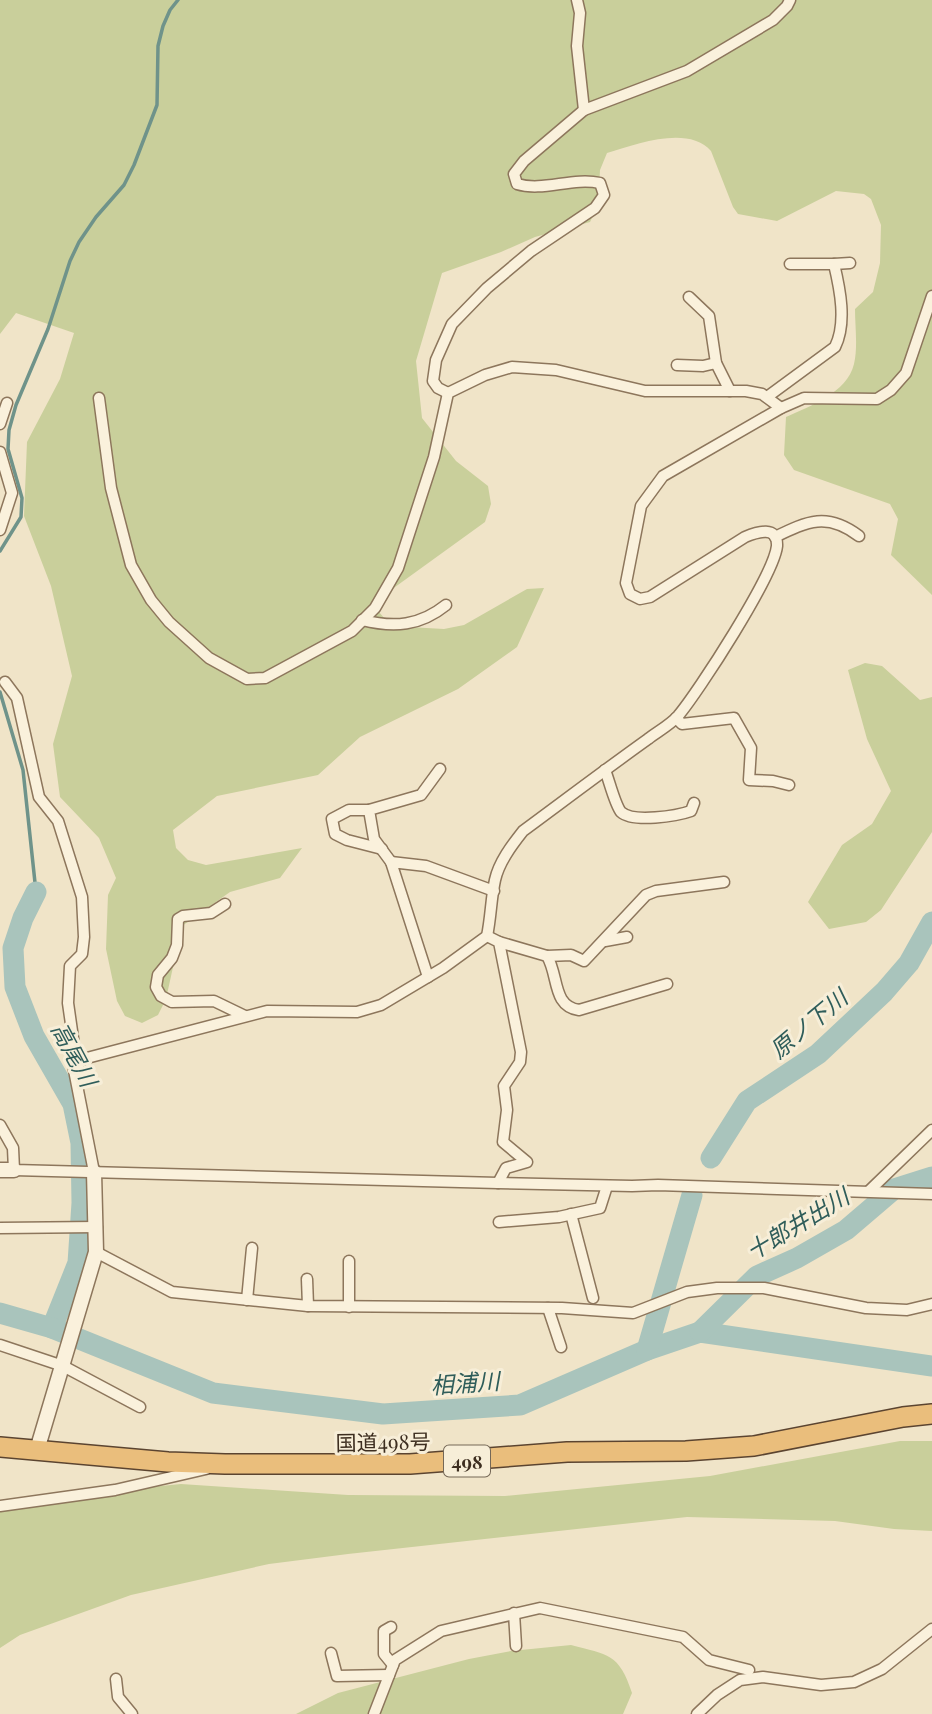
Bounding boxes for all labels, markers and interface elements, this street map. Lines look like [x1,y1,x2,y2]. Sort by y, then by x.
water label: 原ノ下川 [763,980,855,1064]
water label: 高尾川 [45,1016,106,1094]
water label: 十郎井出川 [740,1179,857,1266]
water label: 相浦川 [430,1364,503,1400]
street label: 国道498号 [335,1426,431,1456]
road number: 498 [444,1446,490,1476]

